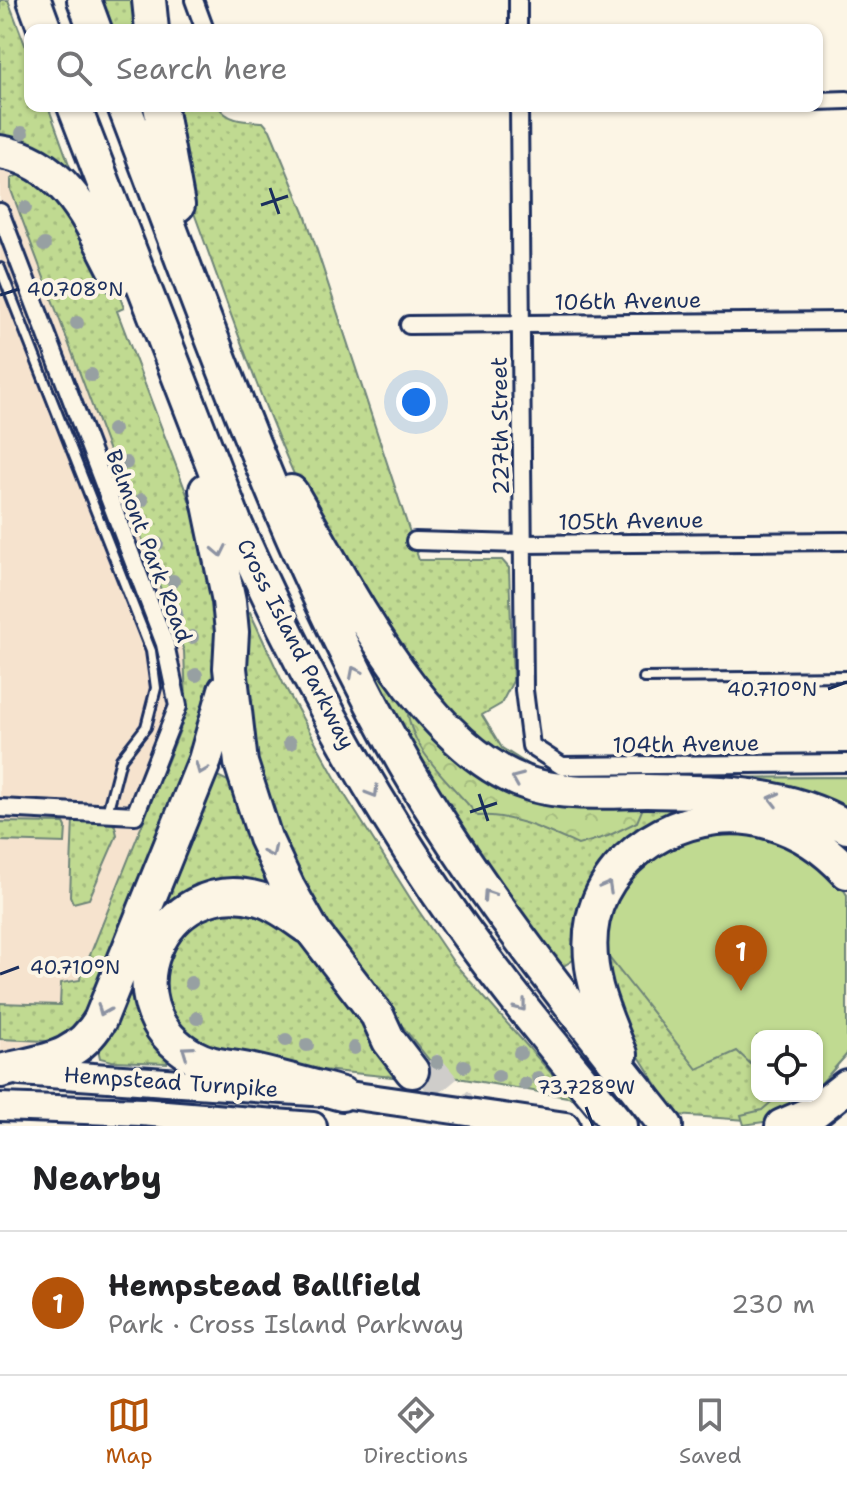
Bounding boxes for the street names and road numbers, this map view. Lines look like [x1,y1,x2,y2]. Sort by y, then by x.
street label: 106th Avenue [554,285,702,317]
street label: 227th Street [484,357,516,495]
street label: Belmont Park Road [99,445,199,647]
street label: 105th Avenue [558,505,704,537]
street label: Cross Island Parkway [230,534,362,754]
street label: 104th Avenue [612,728,760,760]
street label: Hempstead Turnpike [63,1060,279,1104]

